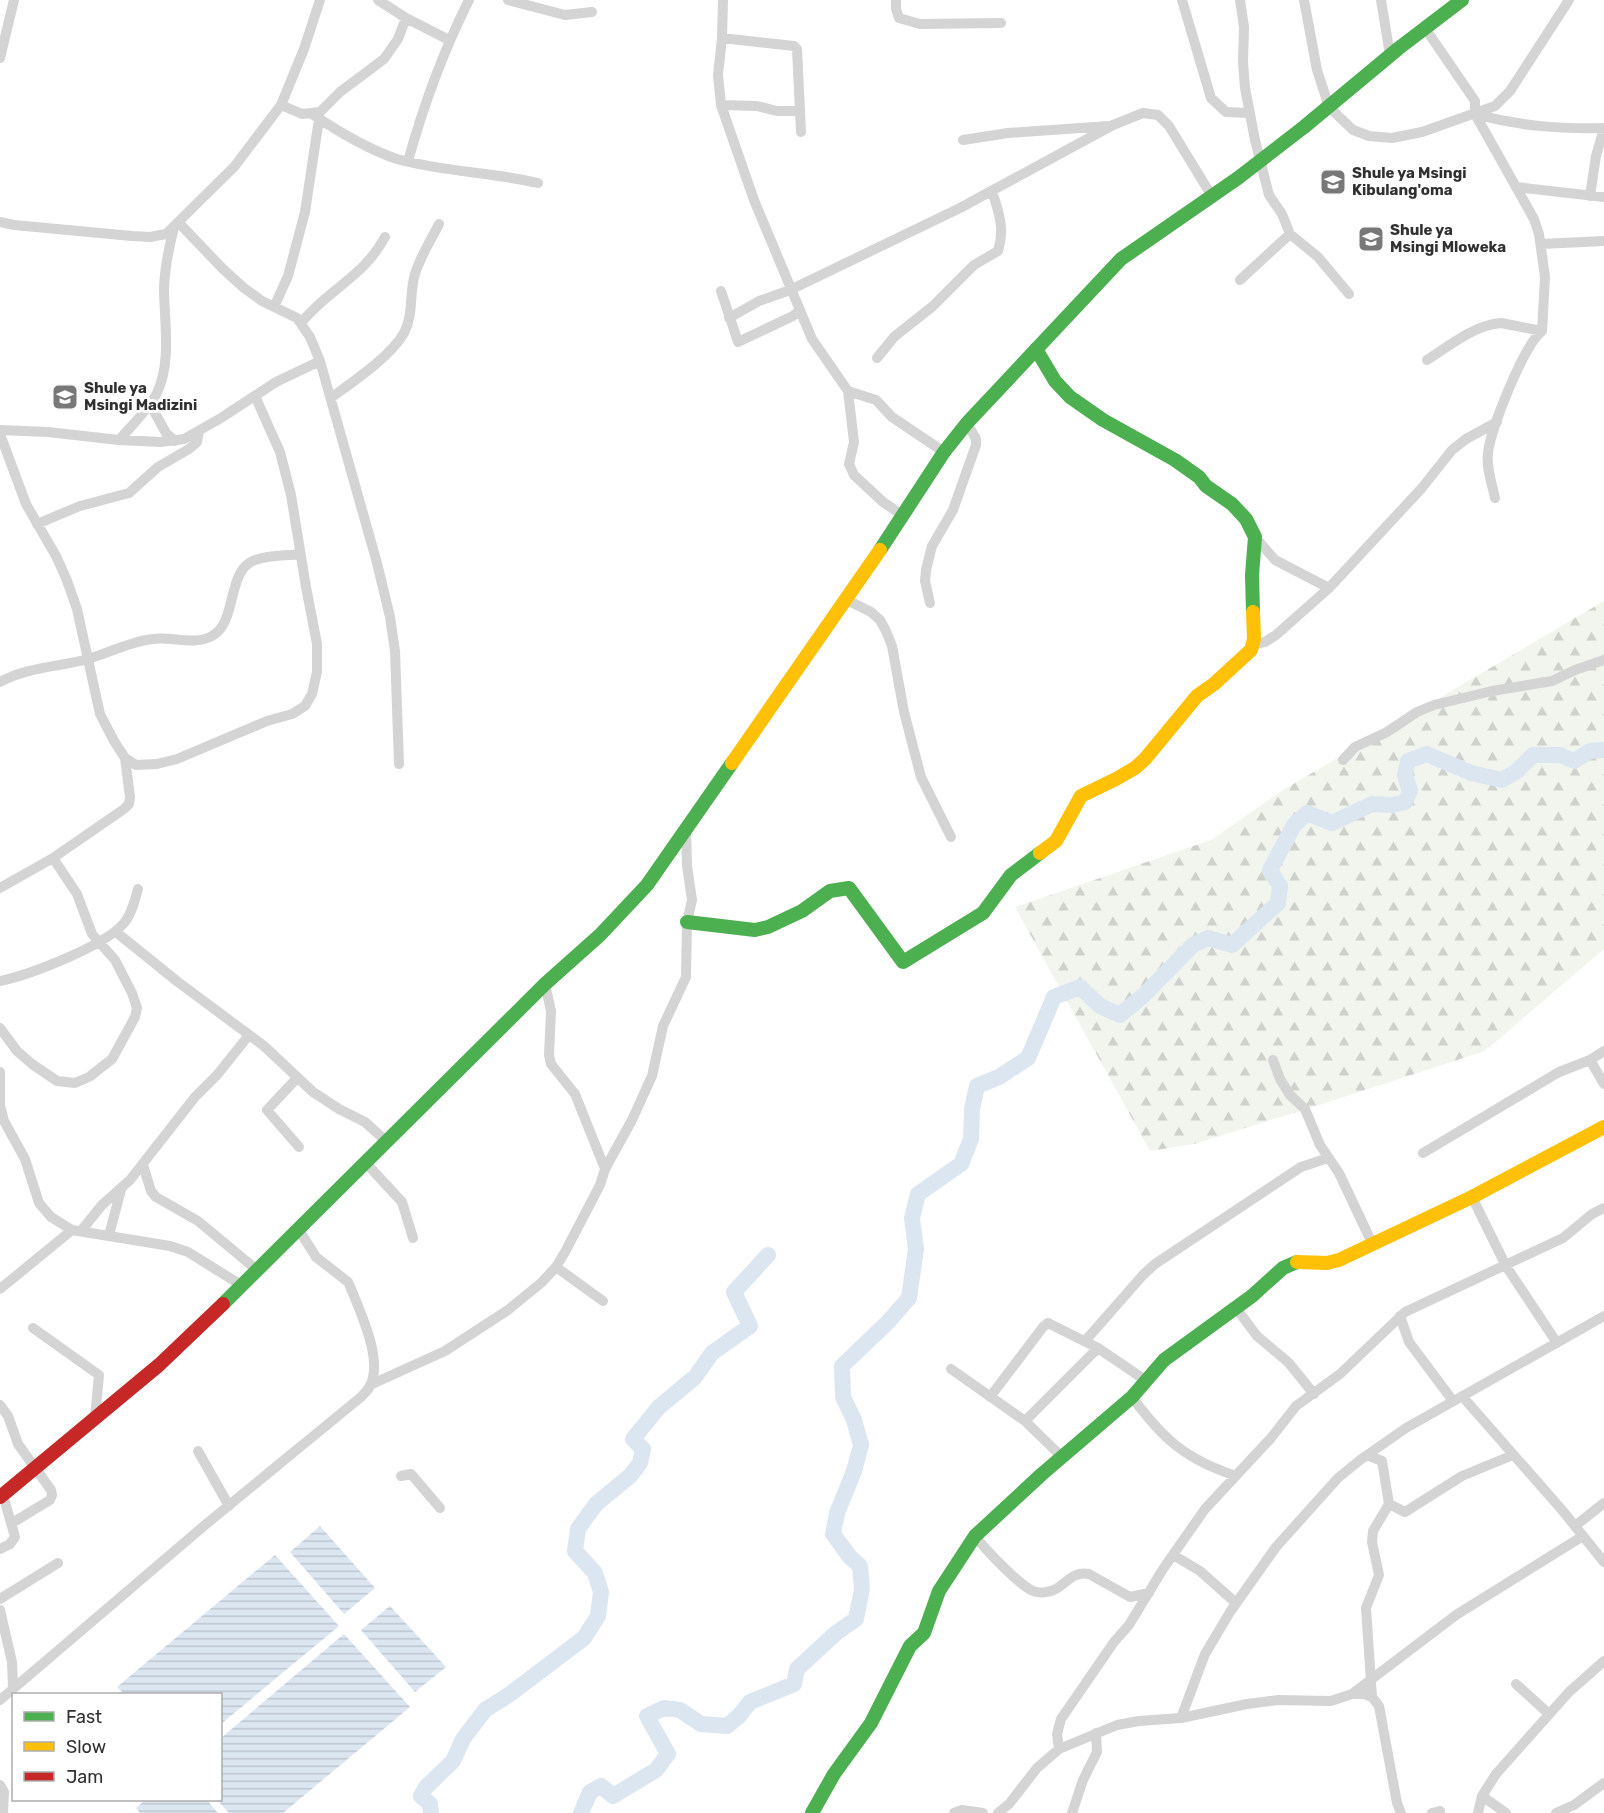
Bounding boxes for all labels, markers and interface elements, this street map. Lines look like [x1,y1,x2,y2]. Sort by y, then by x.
place label: Shule ya Msingi Kibulang'oma [1352,164,1466,199]
school or university icon: Shule ya Msingi Kibulang'oma [1318,167,1348,197]
place label: Shule ya Msingi Mloweka [1390,221,1506,256]
school or university icon: Shule ya Msingi Mloweka [1356,224,1386,254]
place label: Shule ya Msingi Madizini [84,379,197,414]
school or university icon: Shule ya Msingi Madizini [50,382,80,412]
legend [12,1693,222,1801]
text: Fast [66,1706,102,1728]
text: Slow [66,1736,106,1758]
text: Jam [66,1766,103,1788]

